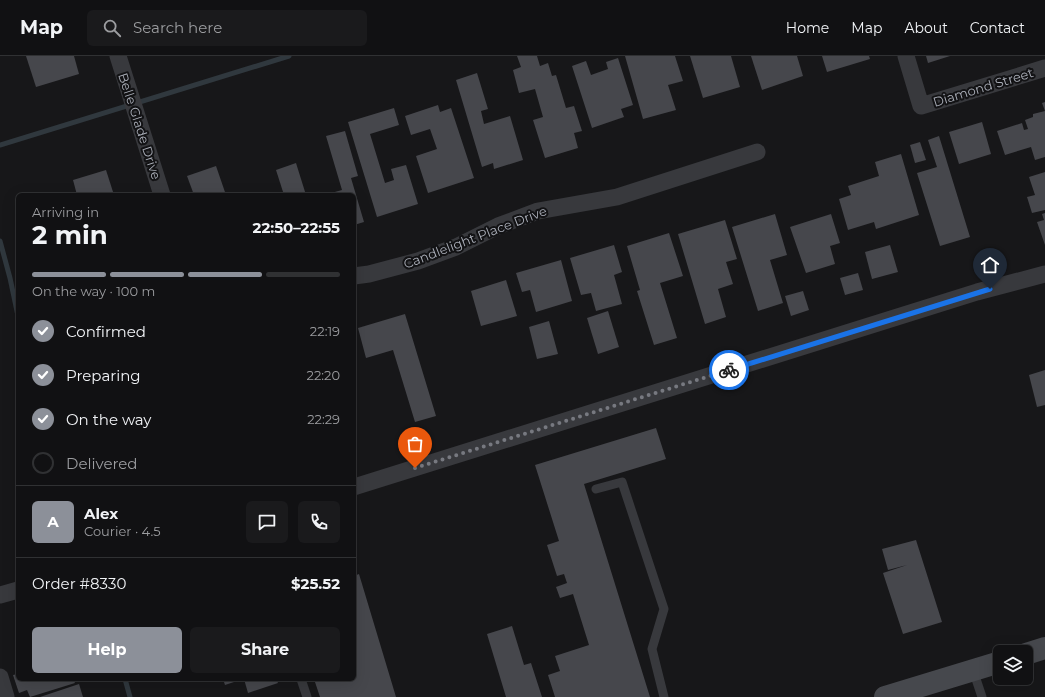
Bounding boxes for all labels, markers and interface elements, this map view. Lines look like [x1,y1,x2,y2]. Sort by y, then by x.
search box [87,10,367,46]
text: Map [20,16,63,39]
icon: search [101,17,123,39]
text: Search here [133,18,222,37]
text: Home [786,19,829,37]
text: Map [851,19,882,37]
text: About [904,19,948,37]
text: Contact [970,19,1025,37]
street label: Diamond Street [931,64,1035,110]
street label: Belle Glade Drive [115,71,165,182]
street label: Candlelight Place Drive [401,202,549,272]
text: Arriving in [32,204,99,220]
text: 22:50–22:55 [253,218,340,237]
text: 2 min [32,219,108,251]
pin [973,248,1007,289]
icon: home [979,254,1001,276]
text: On the way · 100 m [32,283,155,299]
icon: check [32,320,54,342]
text: Confirmed [66,322,146,341]
text: 22:19 [310,323,340,339]
courier [709,350,749,390]
icon: bike [718,359,740,381]
icon: check [32,364,54,386]
text: Preparing [66,366,141,385]
text: 22:20 [307,367,340,383]
icon: check [32,408,54,430]
text: On the way [66,410,151,429]
text: 22:29 [307,411,340,427]
pin [398,427,432,468]
icon: bag [404,433,426,455]
text: Delivered [66,454,138,473]
button: chat [246,501,288,543]
button: phone [298,501,340,543]
text: Alex [84,504,118,523]
text: A [47,512,59,531]
text: Courier · 4.5 [84,523,161,539]
text: Order #8330 [32,574,126,593]
text: $25.52 [291,574,340,593]
button: Help [32,627,182,673]
button: Share [190,627,340,673]
map controls [993,645,1033,685]
button: layers [993,645,1033,685]

